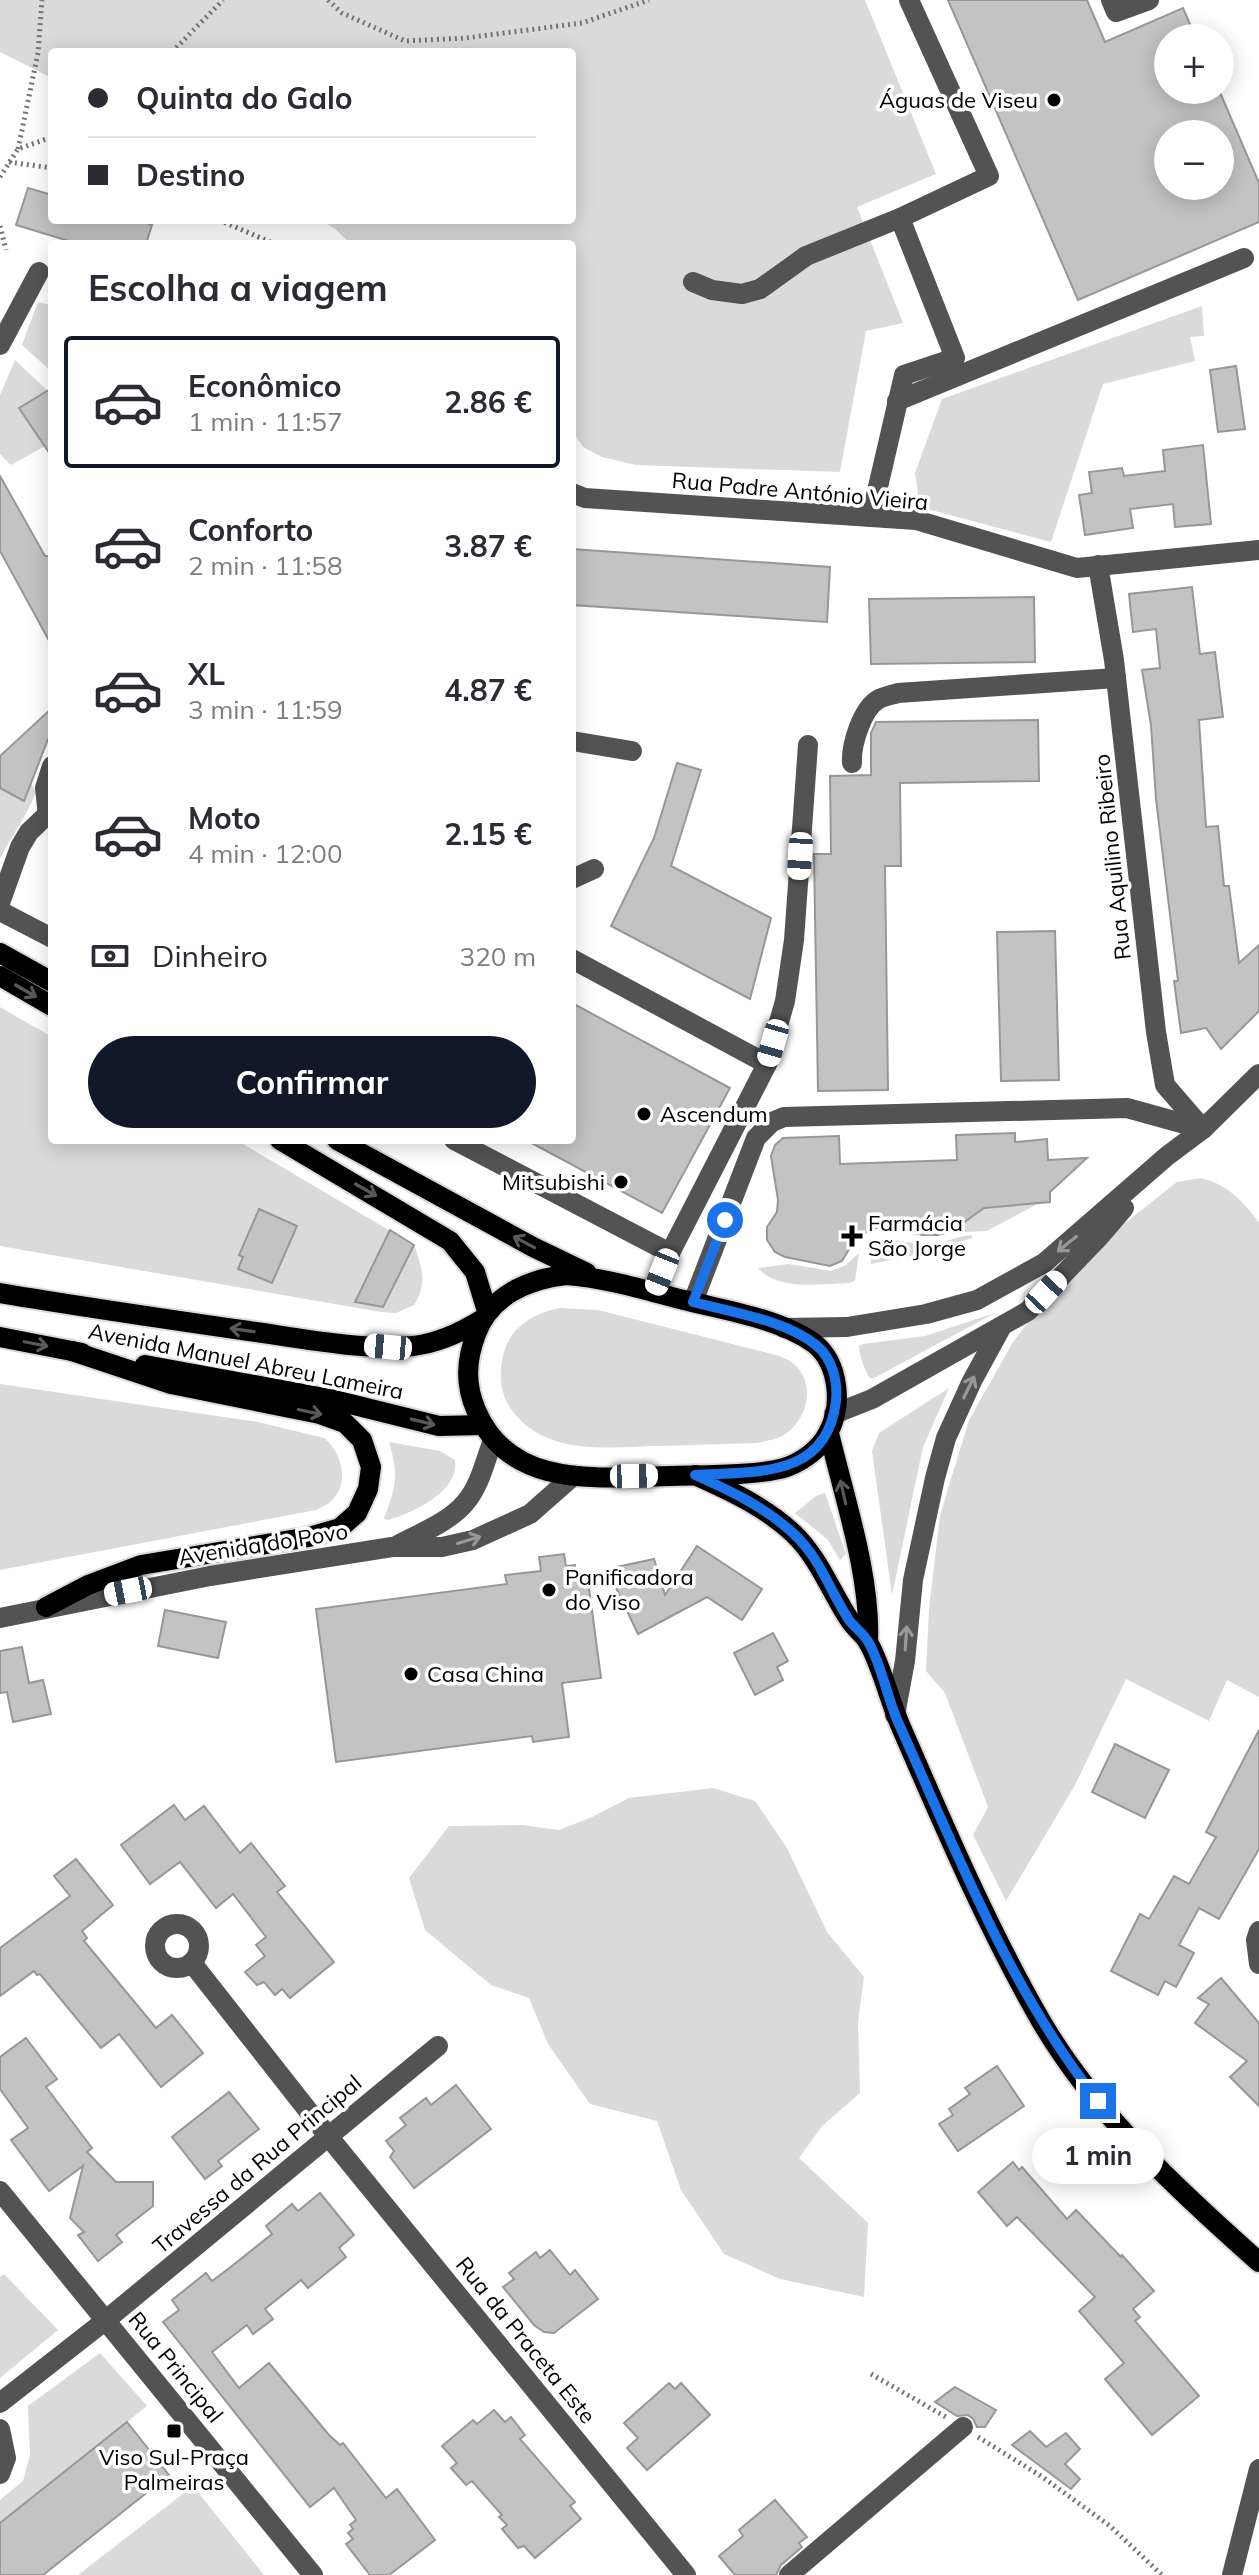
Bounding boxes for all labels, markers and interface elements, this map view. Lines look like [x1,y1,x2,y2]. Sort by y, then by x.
map controls [1154,24,1234,200]
button: + [1154,24,1234,104]
text: Quinta do Galo [136,79,353,117]
place label: Águas de Viseu [879,86,1038,114]
marker: Águas de Viseu [1045,91,1063,109]
button: − [1154,120,1234,200]
text: Destino [136,156,245,194]
text: Escolha a viagem [88,265,388,310]
icon: car [92,366,164,438]
text: Econômico [188,367,342,405]
text: 2.86 € [444,383,532,421]
text: 1 min · 11:57 [188,405,343,438]
street label: Rua Padre António Vieira [671,466,929,516]
icon: car [92,510,164,582]
text: Conforto [188,511,313,549]
text: 3.87 € [444,527,532,565]
text: 2 min · 11:58 [188,549,343,582]
icon: car [92,654,164,726]
text: XL [188,655,225,693]
text: 4.87 € [444,671,532,709]
text: 3 min · 11:59 [188,693,343,726]
street label: Rua Aquilino Ribeiro [1087,753,1137,961]
icon: car [92,798,164,870]
text: Moto [188,799,261,837]
text: 2.15 € [444,815,532,853]
car [786,831,814,881]
text: 4 min · 12:00 [188,837,343,870]
icon: cash [88,934,132,978]
text: Dinheiro [152,937,268,975]
text: 320 m [460,940,536,973]
one-way arrow [14,983,37,999]
car [755,1017,791,1069]
button: Confirmar [88,1036,536,1128]
place label: Ascendum [660,1100,768,1128]
marker: Ascendum [635,1105,653,1123]
place label: Mitsubishi [502,1168,605,1196]
marker: Mitsubishi [612,1173,630,1191]
one-way arrow [354,1182,377,1198]
route start [707,1202,743,1238]
place label: Farmácia São Jorge [868,1209,966,1262]
marker: Farmácia São Jorge [843,1227,861,1245]
one-way arrow [513,1234,537,1249]
one-way arrow [1057,1235,1077,1253]
car [642,1245,682,1299]
car [1021,1266,1071,1318]
street label: Avenida Manuel Abreu Lameira [86,1317,406,1405]
one-way arrow [230,1322,255,1337]
car [363,1333,413,1361]
one-way arrow [23,1337,48,1352]
one-way arrow [962,1376,978,1400]
one-way arrow [296,1405,322,1420]
one-way arrow [409,1415,435,1430]
car [610,1464,658,1488]
one-way arrow [835,1480,850,1505]
street label: Avenida do Povo [176,1517,350,1571]
one-way arrow [456,1532,482,1547]
place label: Panificadora do Viso [565,1563,694,1616]
car [102,1575,154,1607]
marker: Panificadora do Viso [540,1581,558,1599]
one-way arrow [899,1625,914,1652]
place label: Casa China [427,1660,544,1688]
marker: Casa China [402,1665,420,1683]
street label: Travessa da Rua Principal [147,2068,367,2260]
route end [1080,2083,1116,2119]
callout: 1 min [1032,2129,1164,2185]
text: 1 min [1064,2139,1132,2172]
street label: Rua da Praceta Este [450,2251,602,2429]
street label: Rua Principal [123,2306,229,2428]
marker: Viso Sul-Praça Palmeiras [165,2422,183,2440]
place label: Viso Sul-Praça Palmeiras [99,2443,249,2496]

